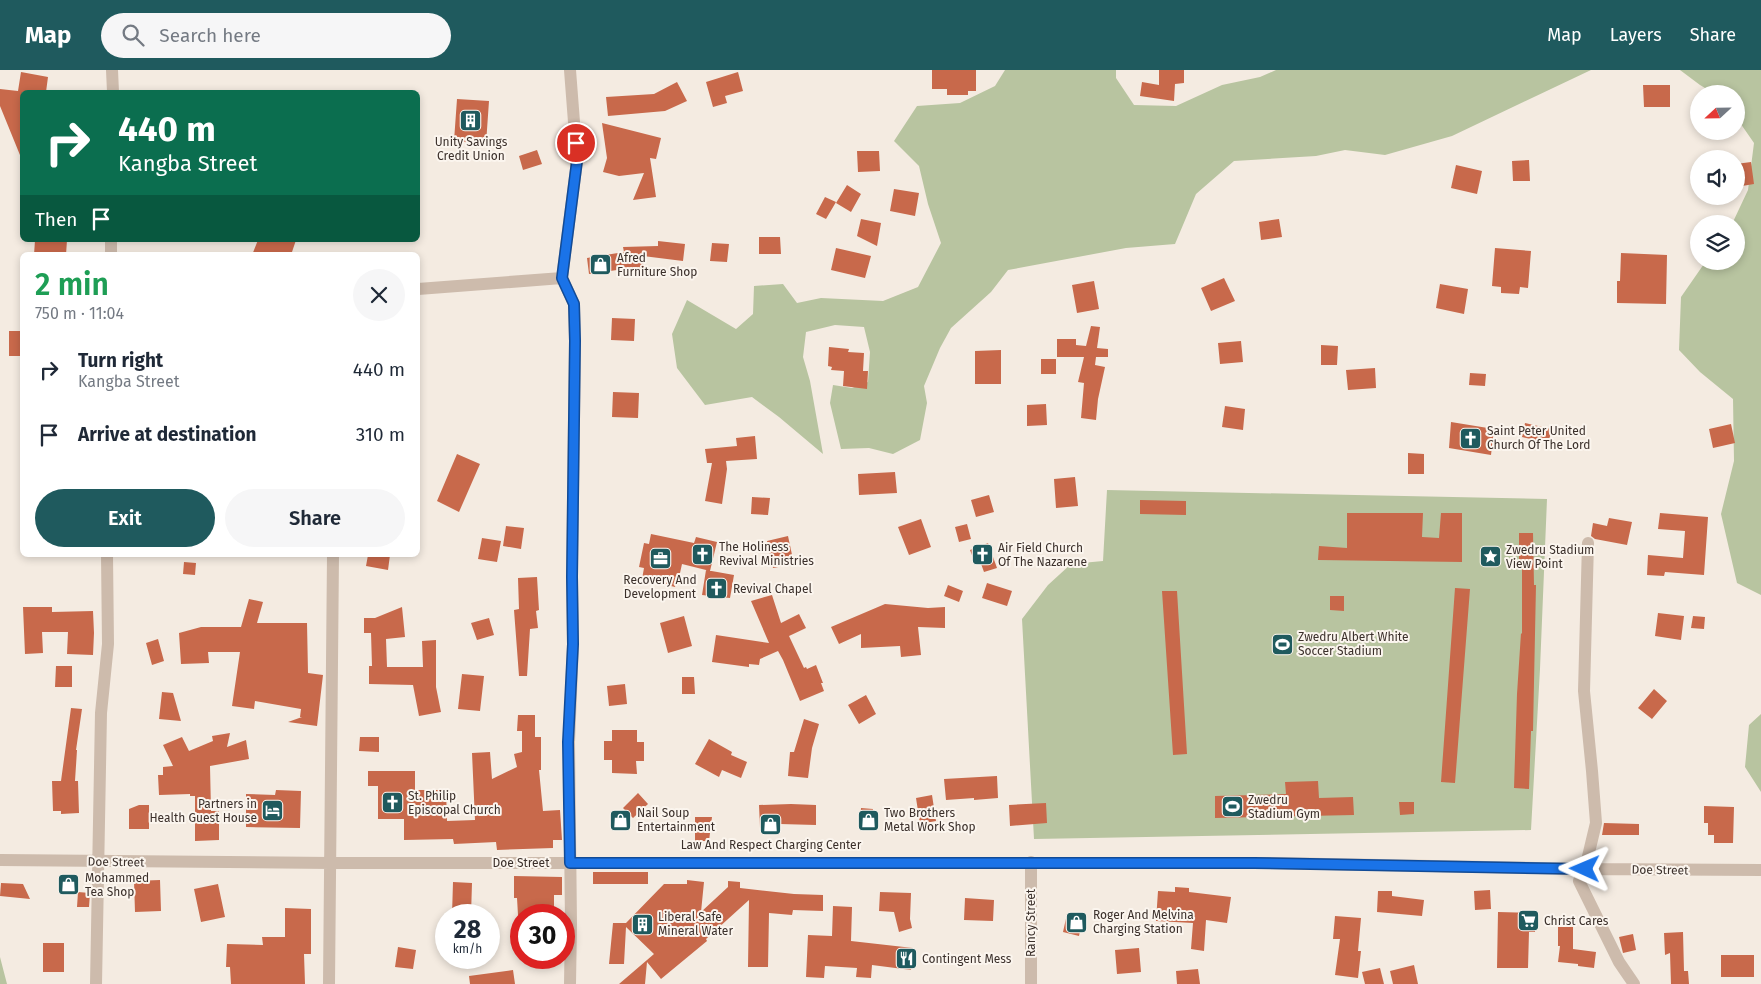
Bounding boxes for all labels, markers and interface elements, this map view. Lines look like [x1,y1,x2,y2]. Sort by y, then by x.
search box [101,13,451,58]
text: Map [25,21,71,49]
icon: search [119,21,147,49]
text: Search here [159,24,261,47]
text: Map [1547,24,1582,46]
text: Layers [1610,24,1662,46]
text: Share [1690,24,1736,46]
north arrow [1690,85,1745,140]
map controls [1690,85,1745,270]
text: 440 m [118,108,216,150]
building icon: Unity Savings Credit Union [459,109,483,133]
icon: right [35,110,100,175]
pin [555,122,597,164]
icon: arrive [562,129,590,157]
place label: Unity Savings Credit Union [435,135,508,163]
text: Kangba Street [118,150,257,177]
button: sound [1690,150,1745,205]
icon: arrive [87,205,115,233]
text: Then [35,208,77,231]
button: layers [1690,215,1745,270]
place label: Afred Furniture Shop [617,251,698,279]
shop icon: Afred Furniture Shop [589,253,613,277]
text: 2 min [35,267,109,303]
button: close [353,269,405,321]
text: 750 m · 11:04 [35,304,124,323]
text: Turn right [78,349,163,372]
icon: right [35,356,63,384]
text: 440 m [353,358,405,381]
text: Kangba Street [78,372,179,391]
icon: arrive [35,421,63,449]
text: Arrive at destination [78,423,257,446]
text: 310 m [356,423,405,446]
place label: Saint Peter United Church Of The Lord [1487,424,1590,452]
church icon: Saint Peter United Church Of The Lord [1459,426,1483,450]
button: Exit [35,489,215,547]
button: Share [225,489,405,547]
place label: The Holiness Revival Ministries [719,540,814,568]
place label: Air Field Church Of The Nazarene [998,541,1087,569]
church icon: The Holiness Revival Ministries [691,542,715,566]
church icon: Air Field Church Of The Nazarene [970,543,994,567]
place label: Zwedru Stadium View Point [1506,543,1594,571]
place icon: Zwedru Stadium View Point [1478,545,1502,569]
office icon: Recovery And Development [648,547,672,571]
place label: Recovery And Development [623,573,697,601]
church icon: Revival Chapel [705,577,729,601]
place label: Revival Chapel [733,582,813,596]
place label: Zwedru Albert White Soccer Stadium [1298,630,1409,658]
sports icon: Zwedru Albert White Soccer Stadium [1270,632,1294,656]
place label: St. Philip Episcopal Church [408,789,501,817]
church icon: St. Philip Episcopal Church [380,791,404,815]
place label: Zwedru Stadium Gym [1248,793,1320,821]
sports icon: Zwedru Stadium Gym [1220,795,1244,819]
place label: Partners in Health Guest House [149,797,257,825]
hotel icon: Partners in Health Guest House [261,799,285,823]
place label: Nail Soup Entertainment [637,806,716,834]
place label: Two Brothers Metal Work Shop [884,806,976,834]
shop icon: Nail Soup Entertainment [609,808,633,832]
shop icon: Two Brothers Metal Work Shop [856,808,880,832]
shop icon: Law And Respect Charging Center [759,812,783,836]
place label: Law And Respect Charging Center [681,838,862,852]
position arrow [1558,842,1610,894]
street label: Doe Street [87,855,145,870]
street label: Doe Street [492,856,550,870]
street label: Doe Street [1631,863,1689,878]
place label: Mohammed Tea Shop [85,871,149,899]
shop icon: Mohammed Tea Shop [57,873,81,897]
street label: Rancy Street [1024,888,1038,957]
speed limit sign: 30 [510,904,575,969]
place label: Roger And Melvina Charging Station [1093,908,1194,936]
supermarket icon: Christ Cares [1516,909,1540,933]
place label: Liberal Safe Mineral Water [658,910,733,938]
shop icon: Roger And Melvina Charging Station [1065,910,1089,934]
building icon: Liberal Safe Mineral Water [630,912,654,936]
place label: Christ Cares [1544,914,1609,928]
text: 28 [454,915,481,945]
text: km/h [453,942,482,956]
restaurant icon: Contingent Mess [894,947,918,971]
place label: Contingent Mess [922,952,1012,966]

